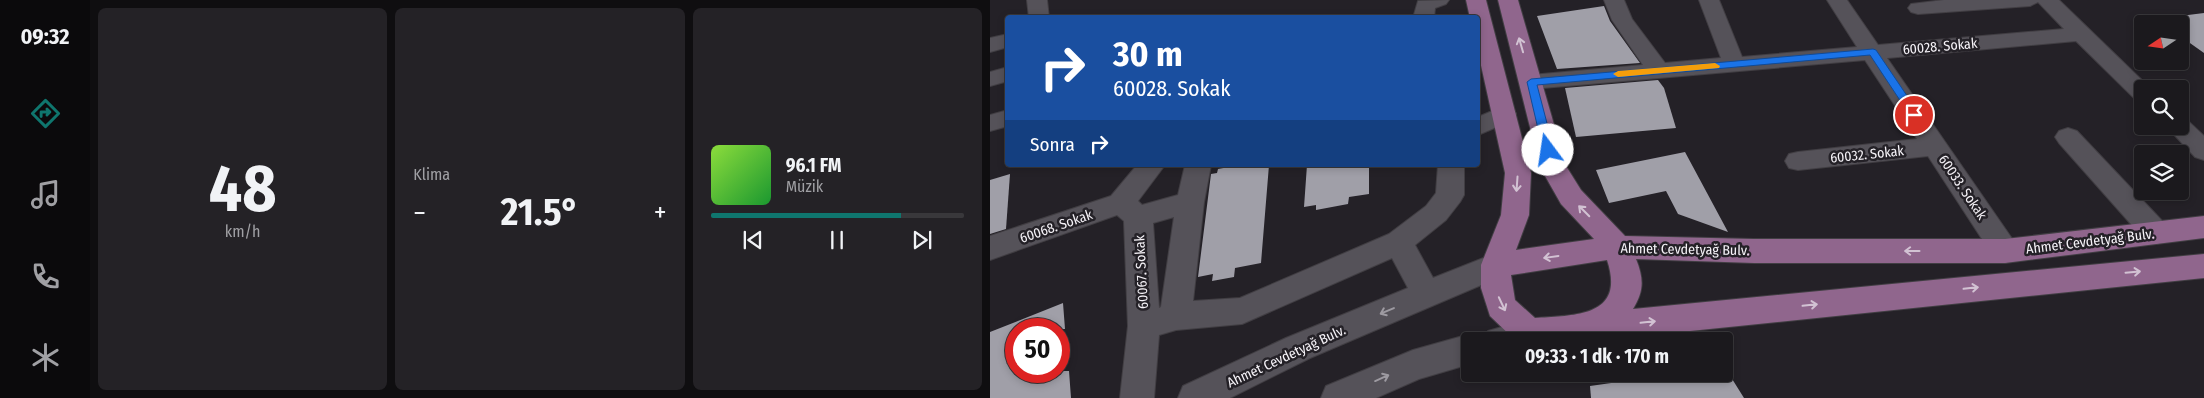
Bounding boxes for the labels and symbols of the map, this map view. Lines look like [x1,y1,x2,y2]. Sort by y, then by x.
north arrow [2134,15,2189,70]
street label: 60028. Sokak [1902,35,1979,58]
one-way arrow [1515,38,1525,54]
pin [1893,94,1935,136]
position arrow [1521,123,1573,175]
street label: 60032. Sokak [1829,142,1905,167]
street label: 60033. Sokak [1935,152,1991,223]
one-way arrow [1513,175,1522,191]
one-way arrow [1579,205,1591,217]
street label: 60068. Sokak [1018,206,1095,247]
street label: Ahmet Cevdetyağ Bulv. [2025,225,2155,258]
street label: 60067. Sokak [1131,234,1152,309]
street label: Ahmet Cevdetyağ Bulv. [1620,240,1750,259]
one-way arrow [1904,246,1920,256]
one-way arrow [1543,252,1559,262]
one-way arrow [2125,268,2141,277]
one-way arrow [1963,283,1979,293]
one-way arrow [1497,297,1507,312]
one-way arrow [1801,300,1817,310]
one-way arrow [1379,307,1395,316]
one-way arrow [1640,317,1656,326]
speed limit sign: 50 [1005,318,1070,383]
street label: Ahmet Cevdetyağ Bulv. [1224,321,1348,391]
one-way arrow [1374,373,1389,383]

